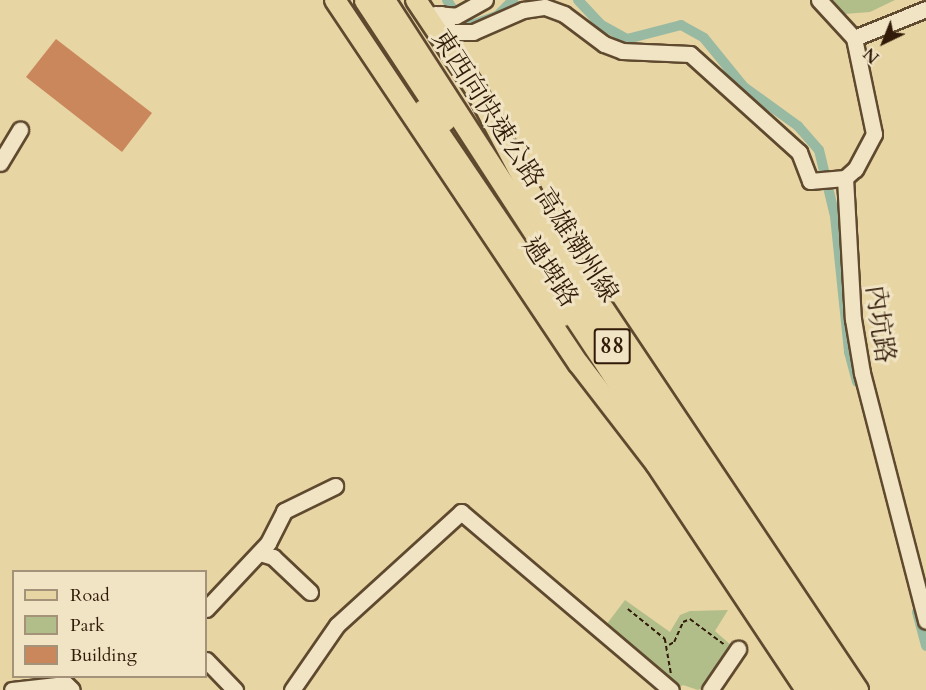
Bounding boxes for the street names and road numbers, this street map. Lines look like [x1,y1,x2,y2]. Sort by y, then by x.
street label: 東西向快速公路 高雄潮州線 [425,24,625,308]
street label: 過埤路 [515,231,585,313]
street label: 內坑路 [859,283,901,365]
road number: 88 [592,325,632,367]

